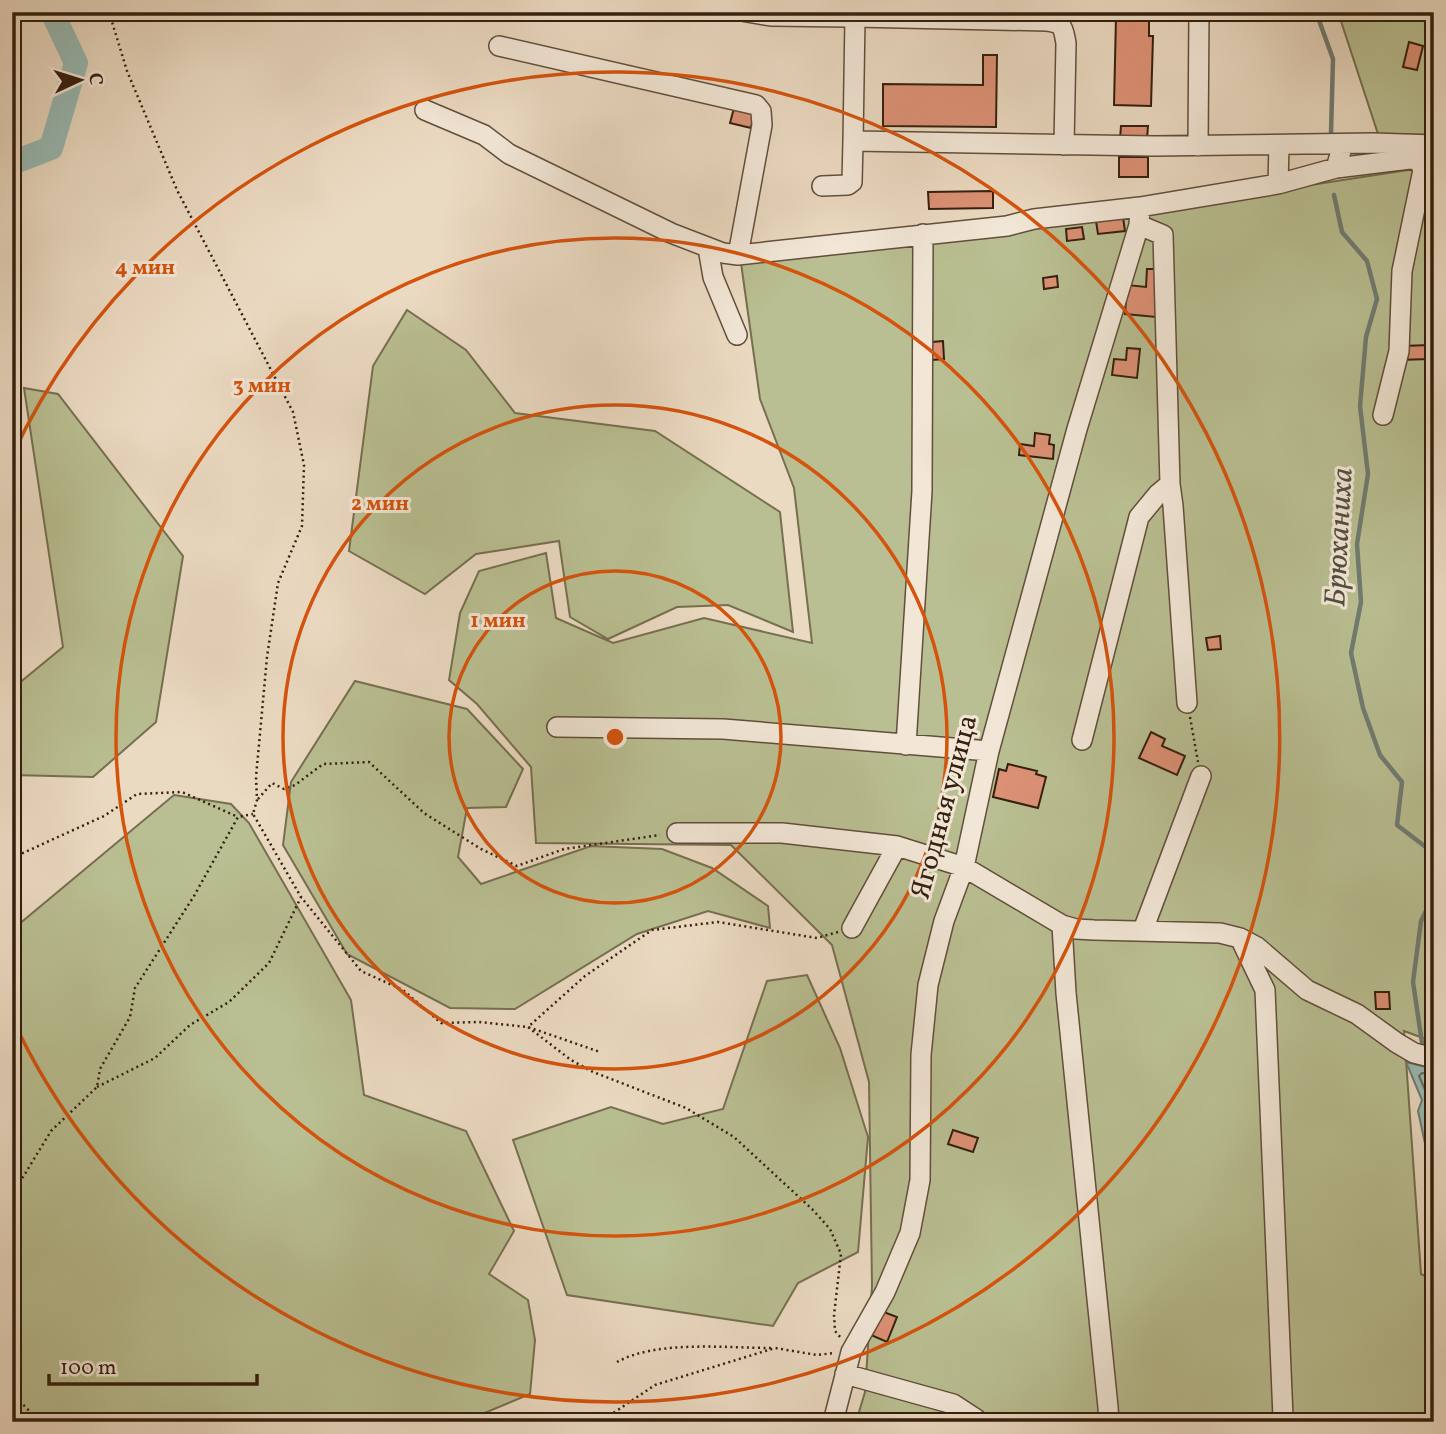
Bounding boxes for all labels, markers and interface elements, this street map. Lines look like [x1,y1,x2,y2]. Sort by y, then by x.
north arrow [46,46,116,116]
text: С [82,72,108,86]
text: 4 мин [115,254,175,283]
text: 3 мин [233,372,291,401]
water label: Брюханиха [1315,466,1365,608]
text: 2 мин [351,490,409,519]
text: 1 мин [470,607,526,636]
street label: Ягодная улица [902,711,988,903]
centre of rings [603,725,627,749]
scale bar [49,1343,257,1387]
text: 100 m [60,1354,117,1383]

